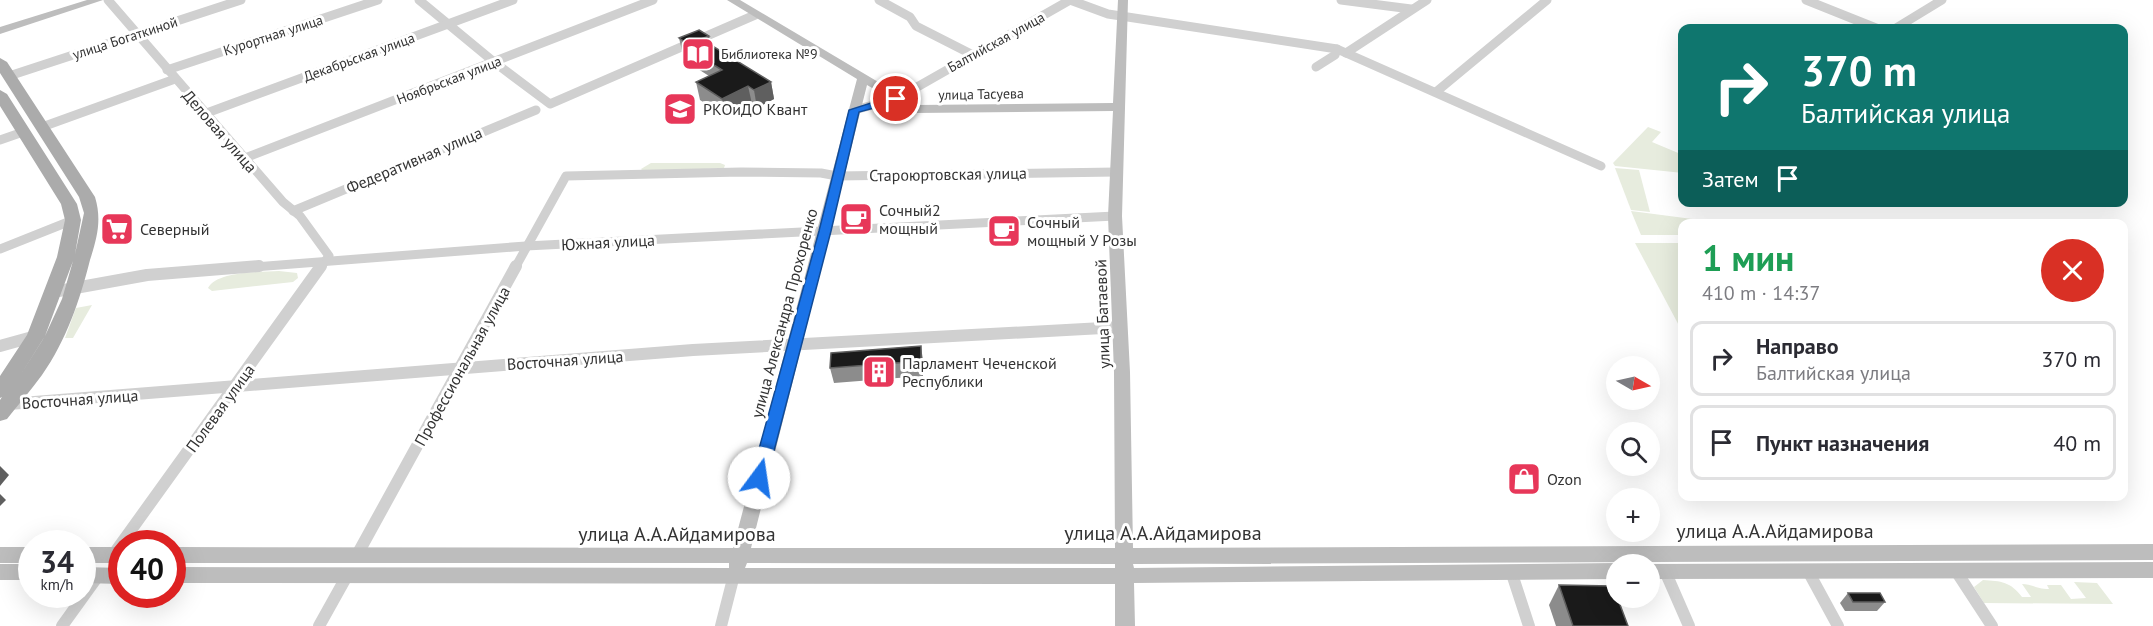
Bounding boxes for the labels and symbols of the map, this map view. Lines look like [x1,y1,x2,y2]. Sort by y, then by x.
street label: Балтийская улица [944,8,1048,76]
street label: Курортная улица [221,10,325,60]
street label: улица Богаткиной [70,13,180,63]
street label: Декабрьская улица [301,28,417,85]
library icon: Библиотека №9 [680,36,716,72]
place label: Библиотека №9 [721,45,818,63]
street label: Ноябрьская улица [394,52,504,108]
pin [870,73,921,124]
street label: улица Тасуева [938,84,1024,104]
street label: Деловая улица [179,85,261,177]
school or university icon: РКОиДО Квант [662,91,698,127]
place label: РКОиДО Квант [703,99,808,119]
street label: Федеративная улица [343,122,485,198]
street label: Староюртовская улица [869,163,1027,185]
place label: Сочный2 мощный [879,200,941,238]
cafe icon: Сочный2 мощный [838,201,874,237]
street label: улица Александра Прохоренко [746,206,822,420]
supermarket icon: Северный [99,211,135,247]
place label: Сочный мощный У Розы [1027,212,1137,250]
cafe icon: Сочный мощный У Розы [986,213,1022,249]
place label: Северный [140,219,209,239]
street label: Южная улица [561,230,655,254]
street label: улица Батаевой [1090,259,1114,369]
street label: Профессиональная улица [410,283,514,449]
street label: Восточная улица [506,346,624,374]
place label: Парламент Чеченской Республики [902,353,1057,391]
building icon: Парламент Чеченской Республики [861,354,897,390]
north arrow [1606,356,1660,410]
street label: Полевая улица [181,360,259,456]
street label: Восточная улица [21,385,139,413]
position arrow [727,446,791,510]
shop icon: Ozon [1506,461,1542,497]
place label: Ozon [1547,469,1582,489]
street label: улица А.А.Айдамирова [1676,518,1874,544]
street label: улица А.А.Айдамирова [1064,520,1262,546]
street label: улица А.А.Айдамирова [578,521,776,547]
speed limit sign: 40 [108,530,186,608]

